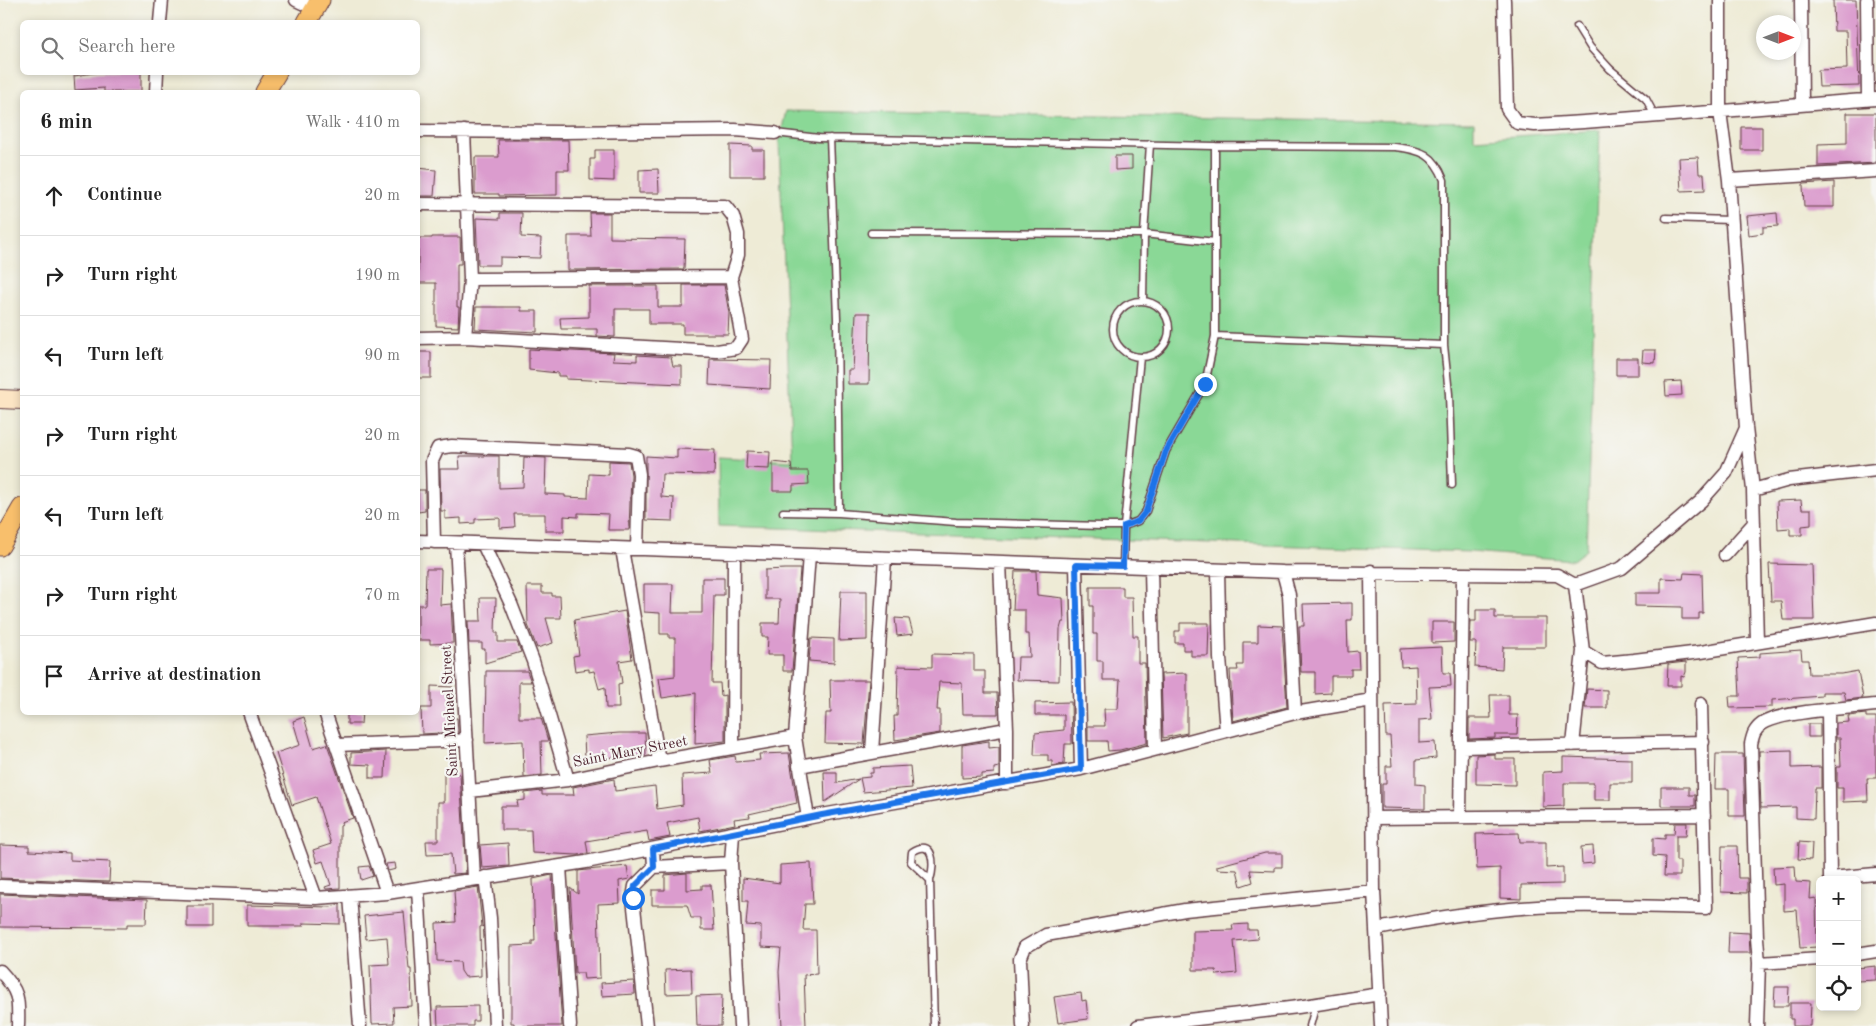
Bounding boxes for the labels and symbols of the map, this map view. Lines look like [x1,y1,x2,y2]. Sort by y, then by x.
north arrow [1756,15,1801,60]
route end [1194,373,1217,396]
street label: Saint Michael Street [440,645,461,777]
street label: Saint Mary Street [572,734,689,771]
route start [622,887,645,910]

